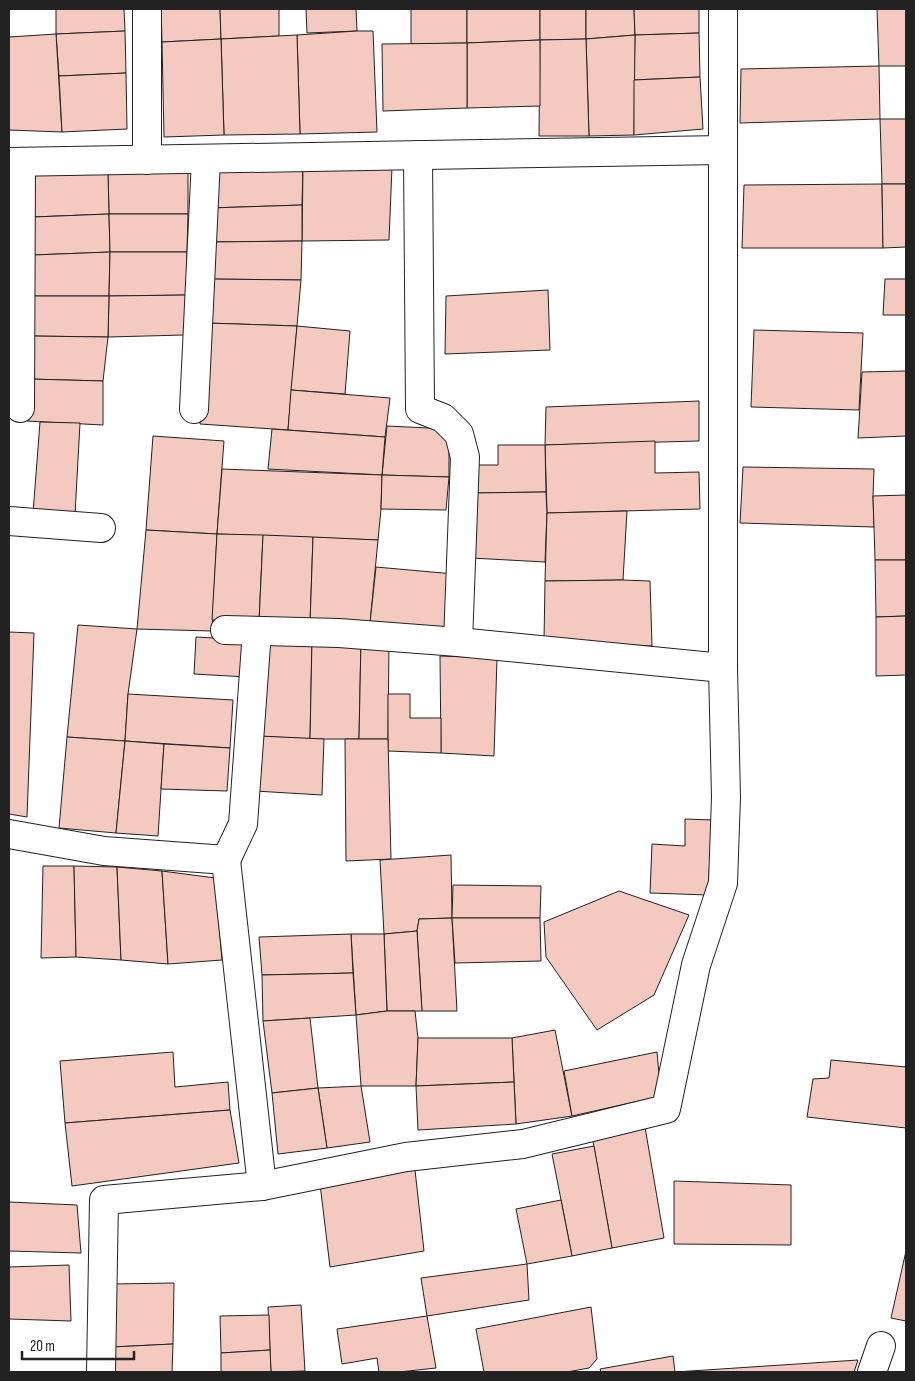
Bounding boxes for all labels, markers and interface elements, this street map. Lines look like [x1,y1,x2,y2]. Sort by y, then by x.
scale bar [22,1328,135,1360]
text: 20 m [30,1337,55,1356]

